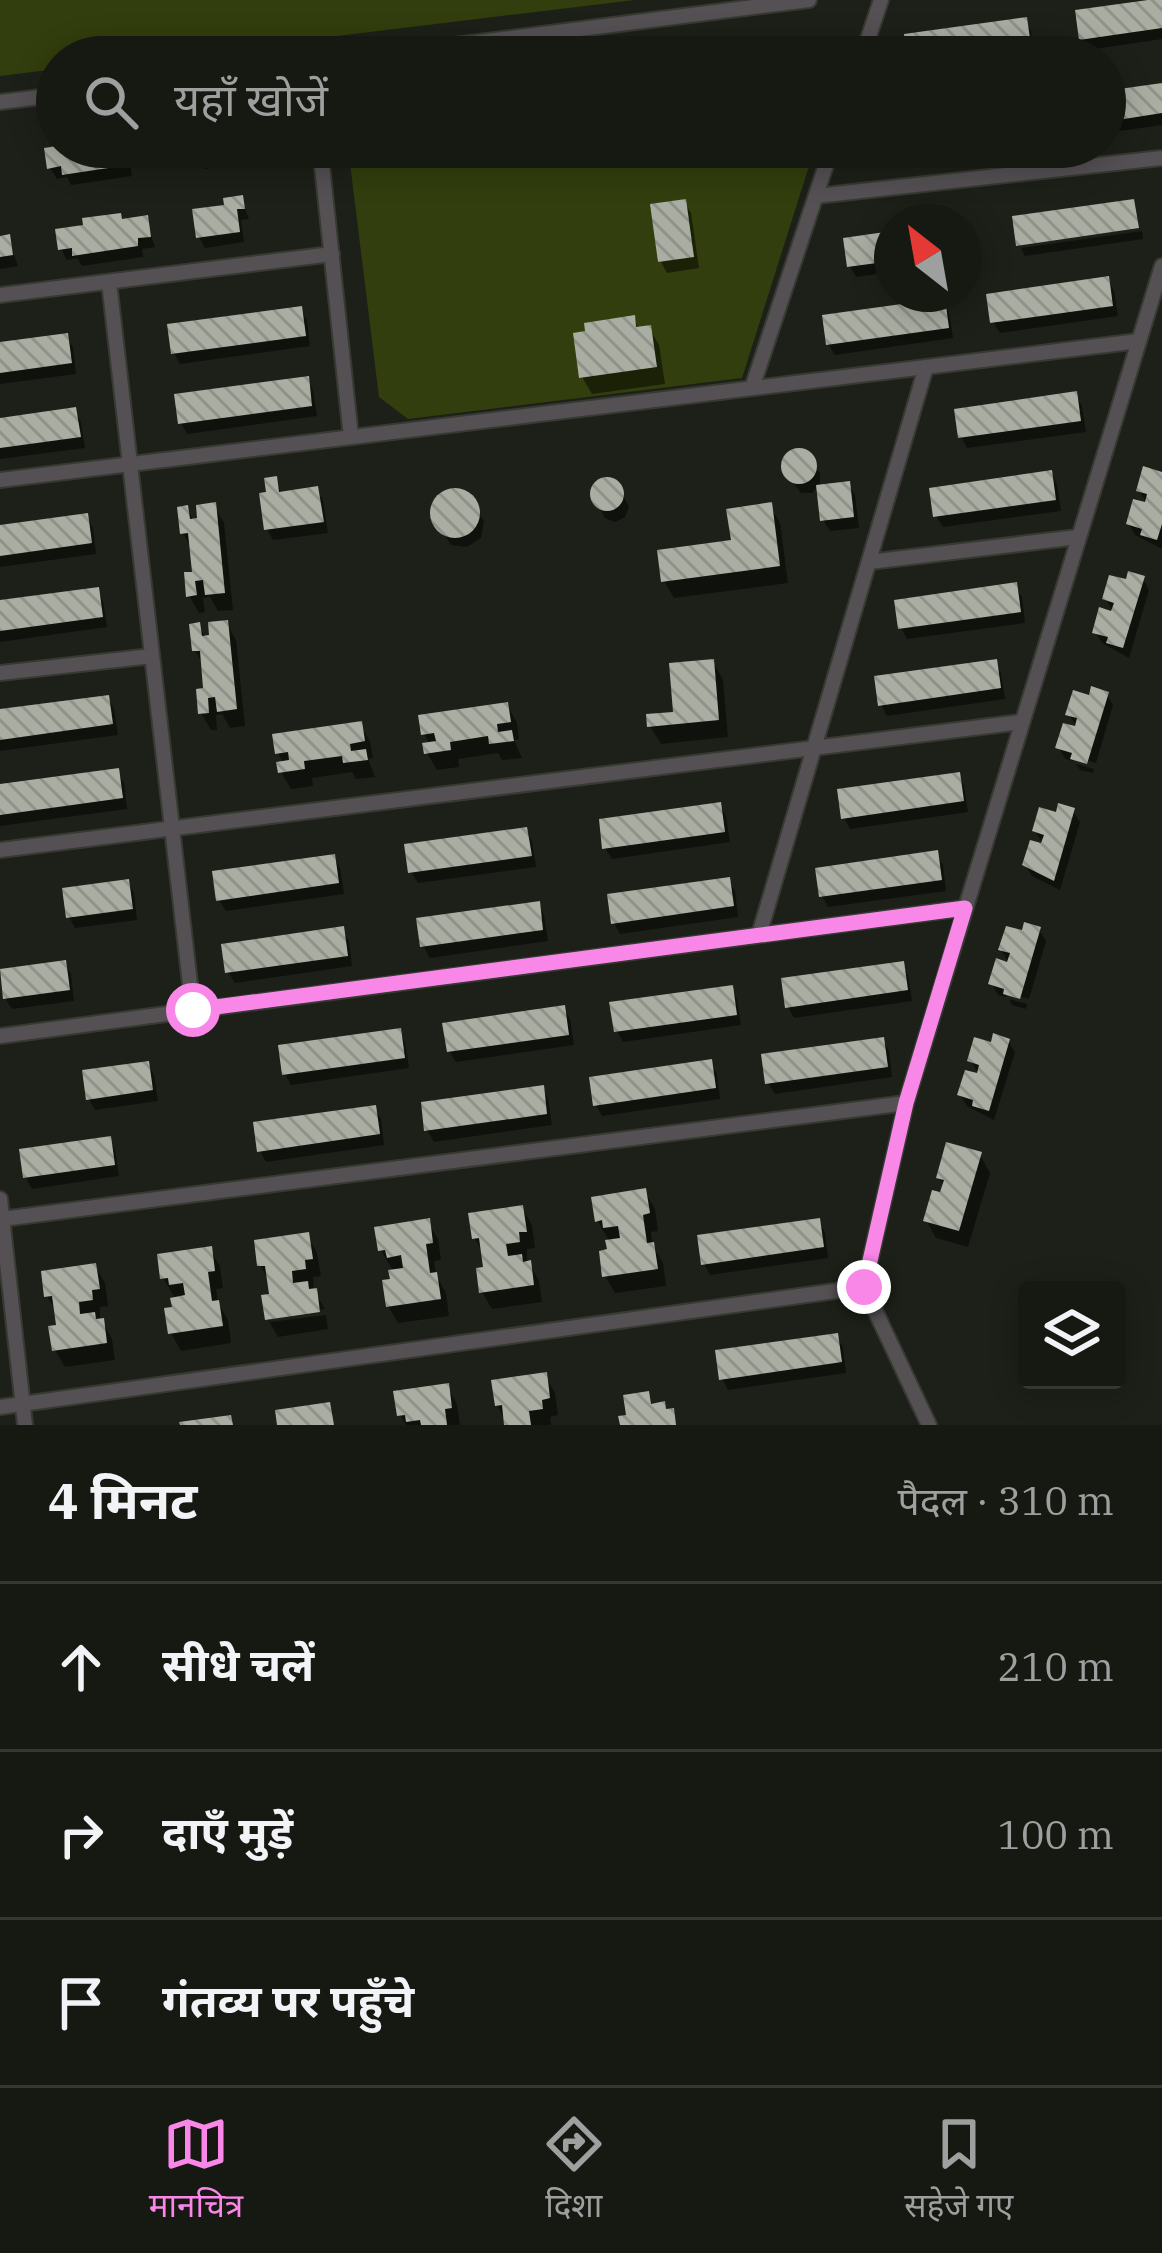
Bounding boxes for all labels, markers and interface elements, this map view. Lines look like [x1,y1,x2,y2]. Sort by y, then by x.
search box [36,36,1126,168]
icon: search [78,69,144,135]
text: यहाँ खोजें [174,70,328,128]
north arrow [874,204,982,312]
route start [166,983,220,1037]
route end [837,1260,891,1314]
map controls [1018,1281,1126,1389]
button: layers [1018,1281,1126,1389]
text: 4 मिनट [48,1467,197,1533]
text: पैदल · 310 m [898,1475,1114,1526]
icon: ahead [48,1634,114,1700]
text: सीधे चलें [162,1635,314,1693]
text: 210 m [998,1641,1114,1692]
icon: right [48,1802,114,1868]
text: दाएँ मुड़ें [162,1803,293,1861]
text: 100 m [998,1809,1114,1860]
icon: arrive [48,1970,114,2036]
text: गंतव्य पर पहुँचे [162,1971,414,2029]
tab: मानचित्र [149,2111,243,2230]
tab: दिशा [541,2111,607,2230]
tab: सहेजे गए [904,2111,1013,2230]

